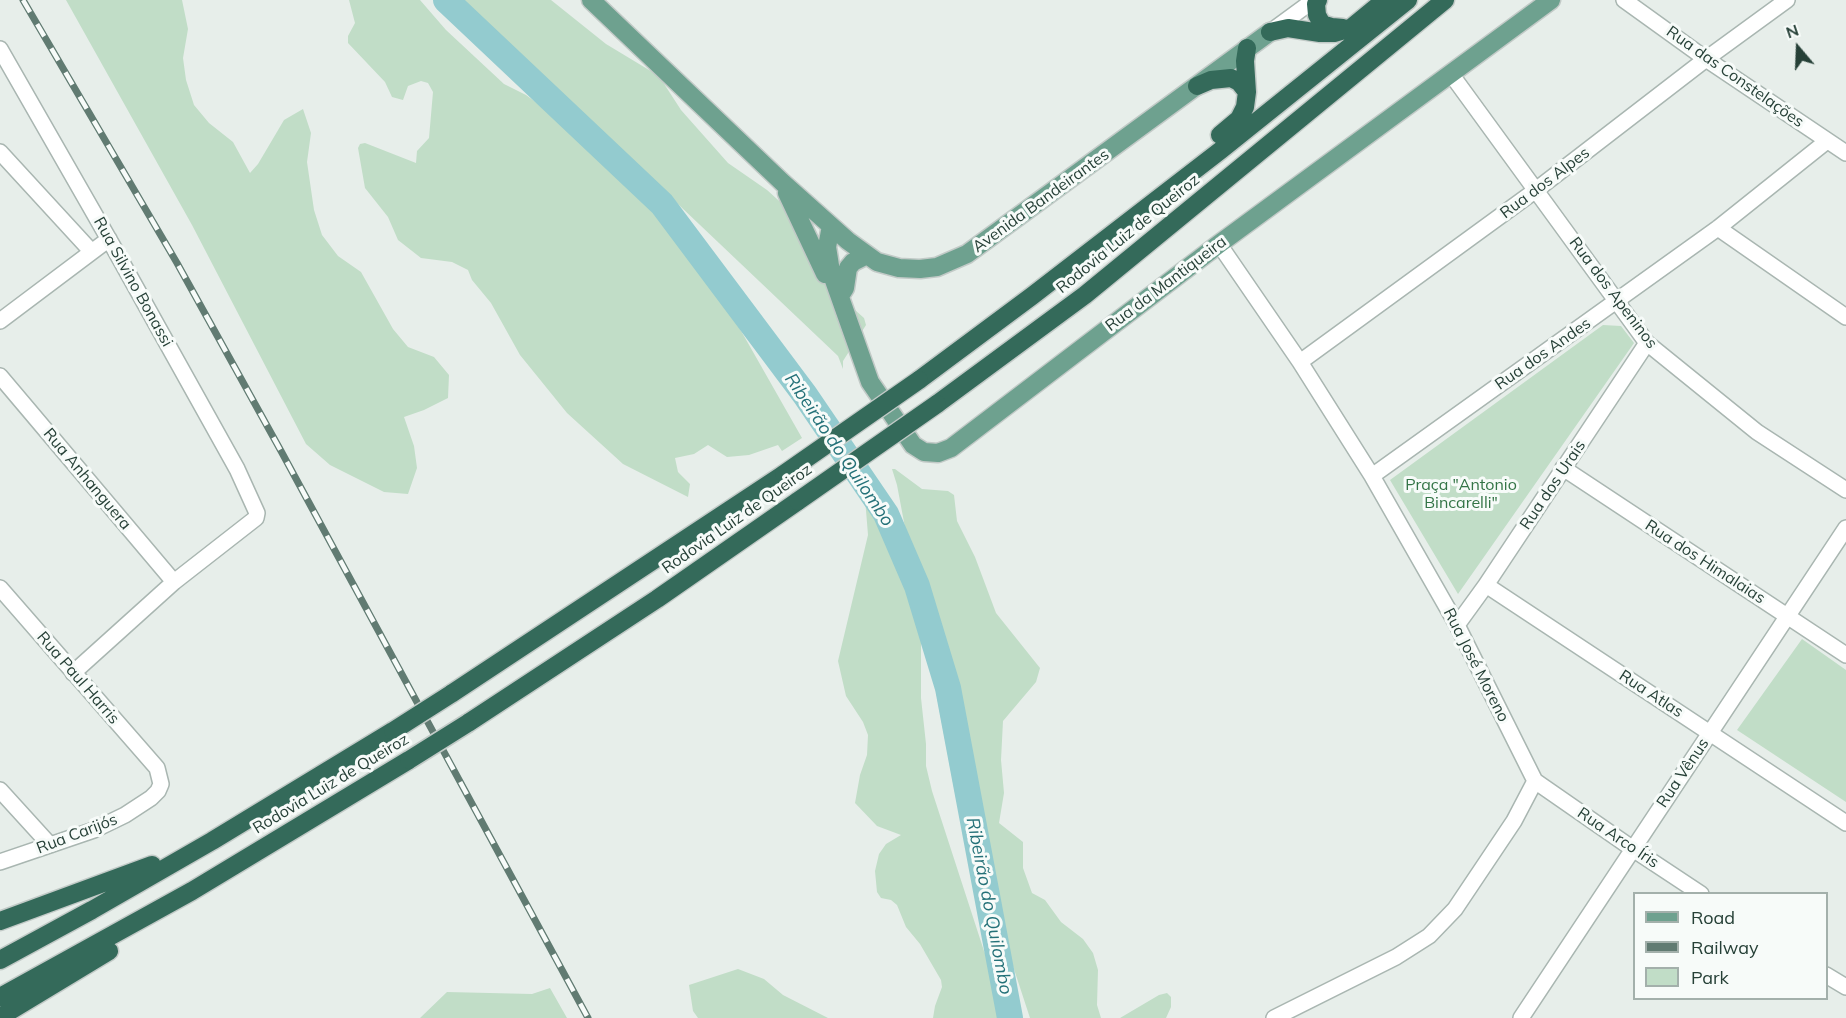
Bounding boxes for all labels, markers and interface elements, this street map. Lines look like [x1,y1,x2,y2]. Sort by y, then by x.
north arrow [1768,18,1828,78]
text: N [1783,20,1801,42]
street label: Rua das Constelações [1663,22,1807,132]
street label: Rua dos Alpes [1497,143,1593,223]
street label: Avenida Bandeirantes [969,145,1113,257]
street label: Rodovia Luiz de Queiroz [1053,170,1203,298]
street label: Rua Silvino Bonassi [89,214,177,350]
street label: Rua da Mantiqueira [1102,232,1230,336]
street label: Rua dos Apeninos [1565,233,1661,353]
street label: Rua dos Andes [1491,314,1595,394]
water label: Ribeirão do Quilombo [780,369,898,531]
street label: Rua Anhanguera [39,424,135,534]
street label: Rua dos Urais [1516,437,1590,533]
street label: Rodovia Luiz de Queiroz [658,460,816,578]
park label: Praça "Antonio Bincarelli" [1405,475,1517,513]
street label: Rua dos Himalaias [1641,516,1769,608]
street label: Rua José Moreno [1439,605,1513,725]
street label: Rua Paul Harris [33,628,123,728]
street label: Rua Atlas [1615,666,1687,722]
street label: Rodovia Luiz de Queiroz [250,730,412,838]
street label: Rua Vênus [1653,735,1713,811]
street label: Rua Arco Íris [1574,804,1662,872]
street label: Rua Carijós [34,810,120,858]
water label: Ribeirão do Quilombo [961,816,1017,996]
legend [1633,892,1828,1000]
text: Road [1691,906,1735,929]
text: Railway [1691,936,1759,959]
text: Park [1691,966,1729,989]

